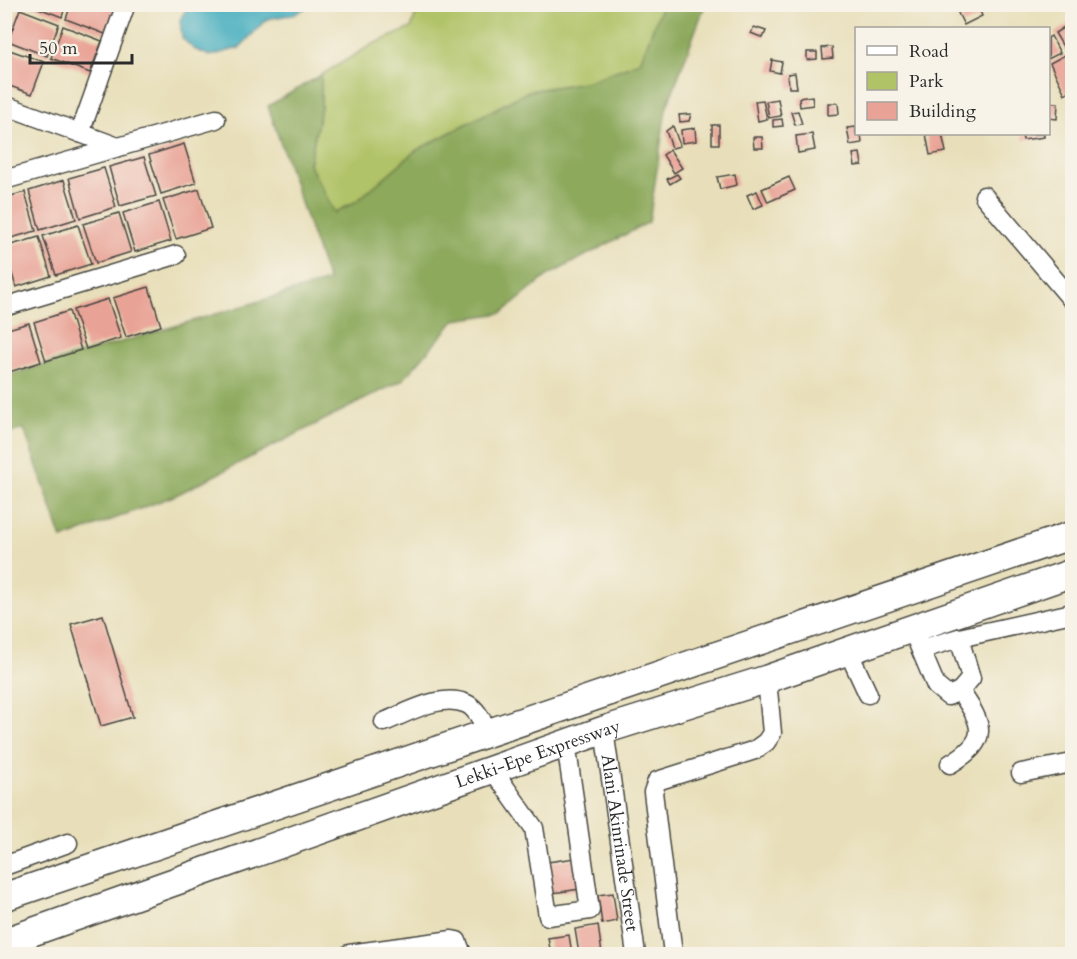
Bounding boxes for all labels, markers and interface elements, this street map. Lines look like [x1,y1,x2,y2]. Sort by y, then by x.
scale bar [30,27,132,65]
legend [855,27,1050,135]
text: 50 m [39,36,78,61]
text: Road [909,39,949,64]
text: Park [909,69,944,94]
text: Building [909,99,977,124]
street label: Lekki-Epe Expressway [452,714,624,795]
street label: Alani Akinrinade Street [595,753,645,933]

